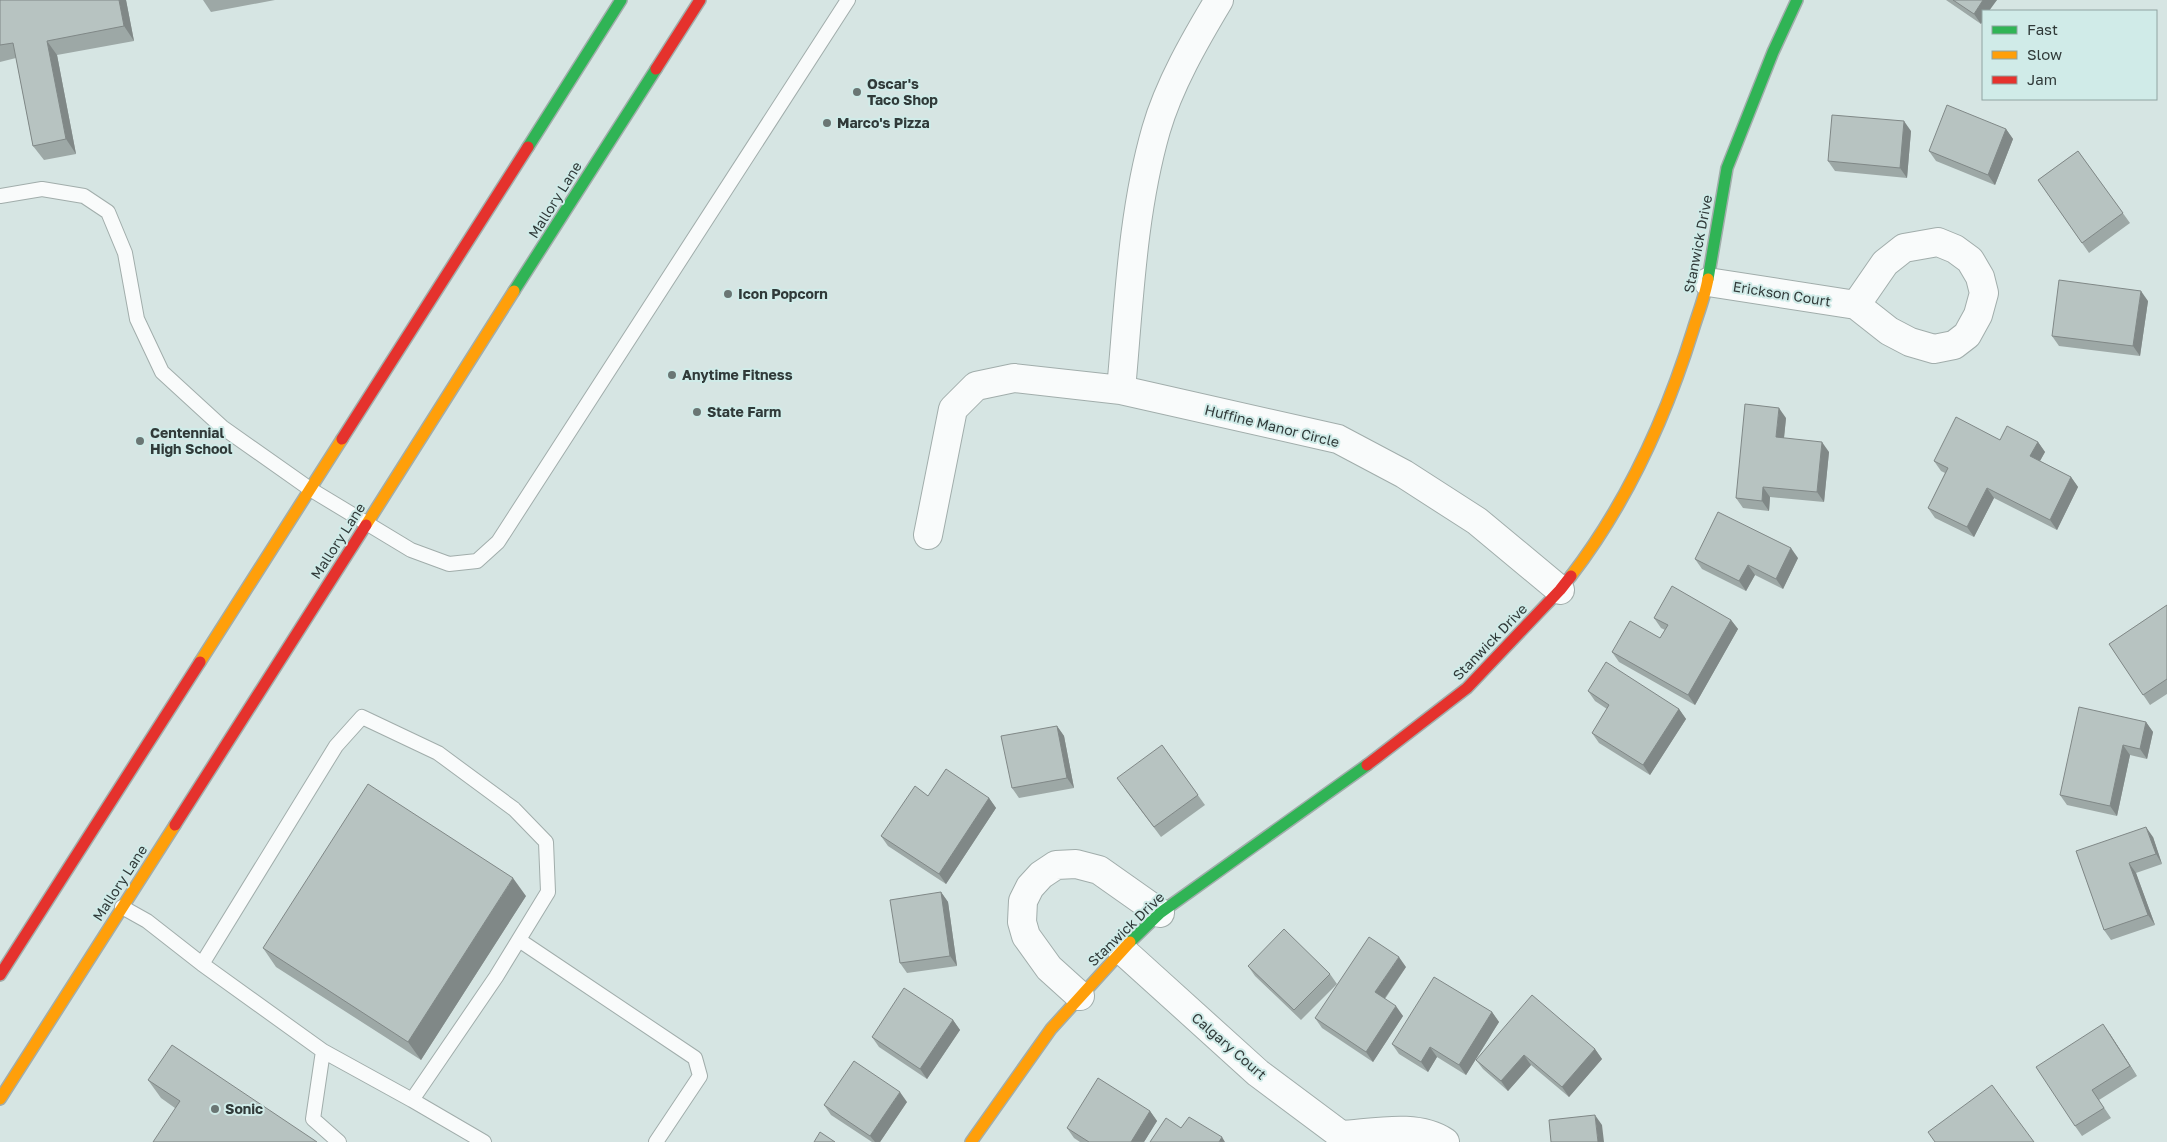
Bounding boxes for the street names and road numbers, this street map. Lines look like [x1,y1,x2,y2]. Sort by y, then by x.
street label: Mallory Lane [524,158,585,241]
street label: Stanwick Drive [1680,193,1715,294]
street label: Erickson Court [1732,277,1832,310]
street label: Huffine Manor Circle [1203,401,1341,450]
street label: Mallory Lane [307,500,368,582]
street label: Stanwick Drive [1449,600,1530,683]
street label: Mallory Lane [89,842,150,924]
street label: Stanwick Drive [1084,888,1167,969]
street label: Calgary Court [1189,1009,1270,1083]

